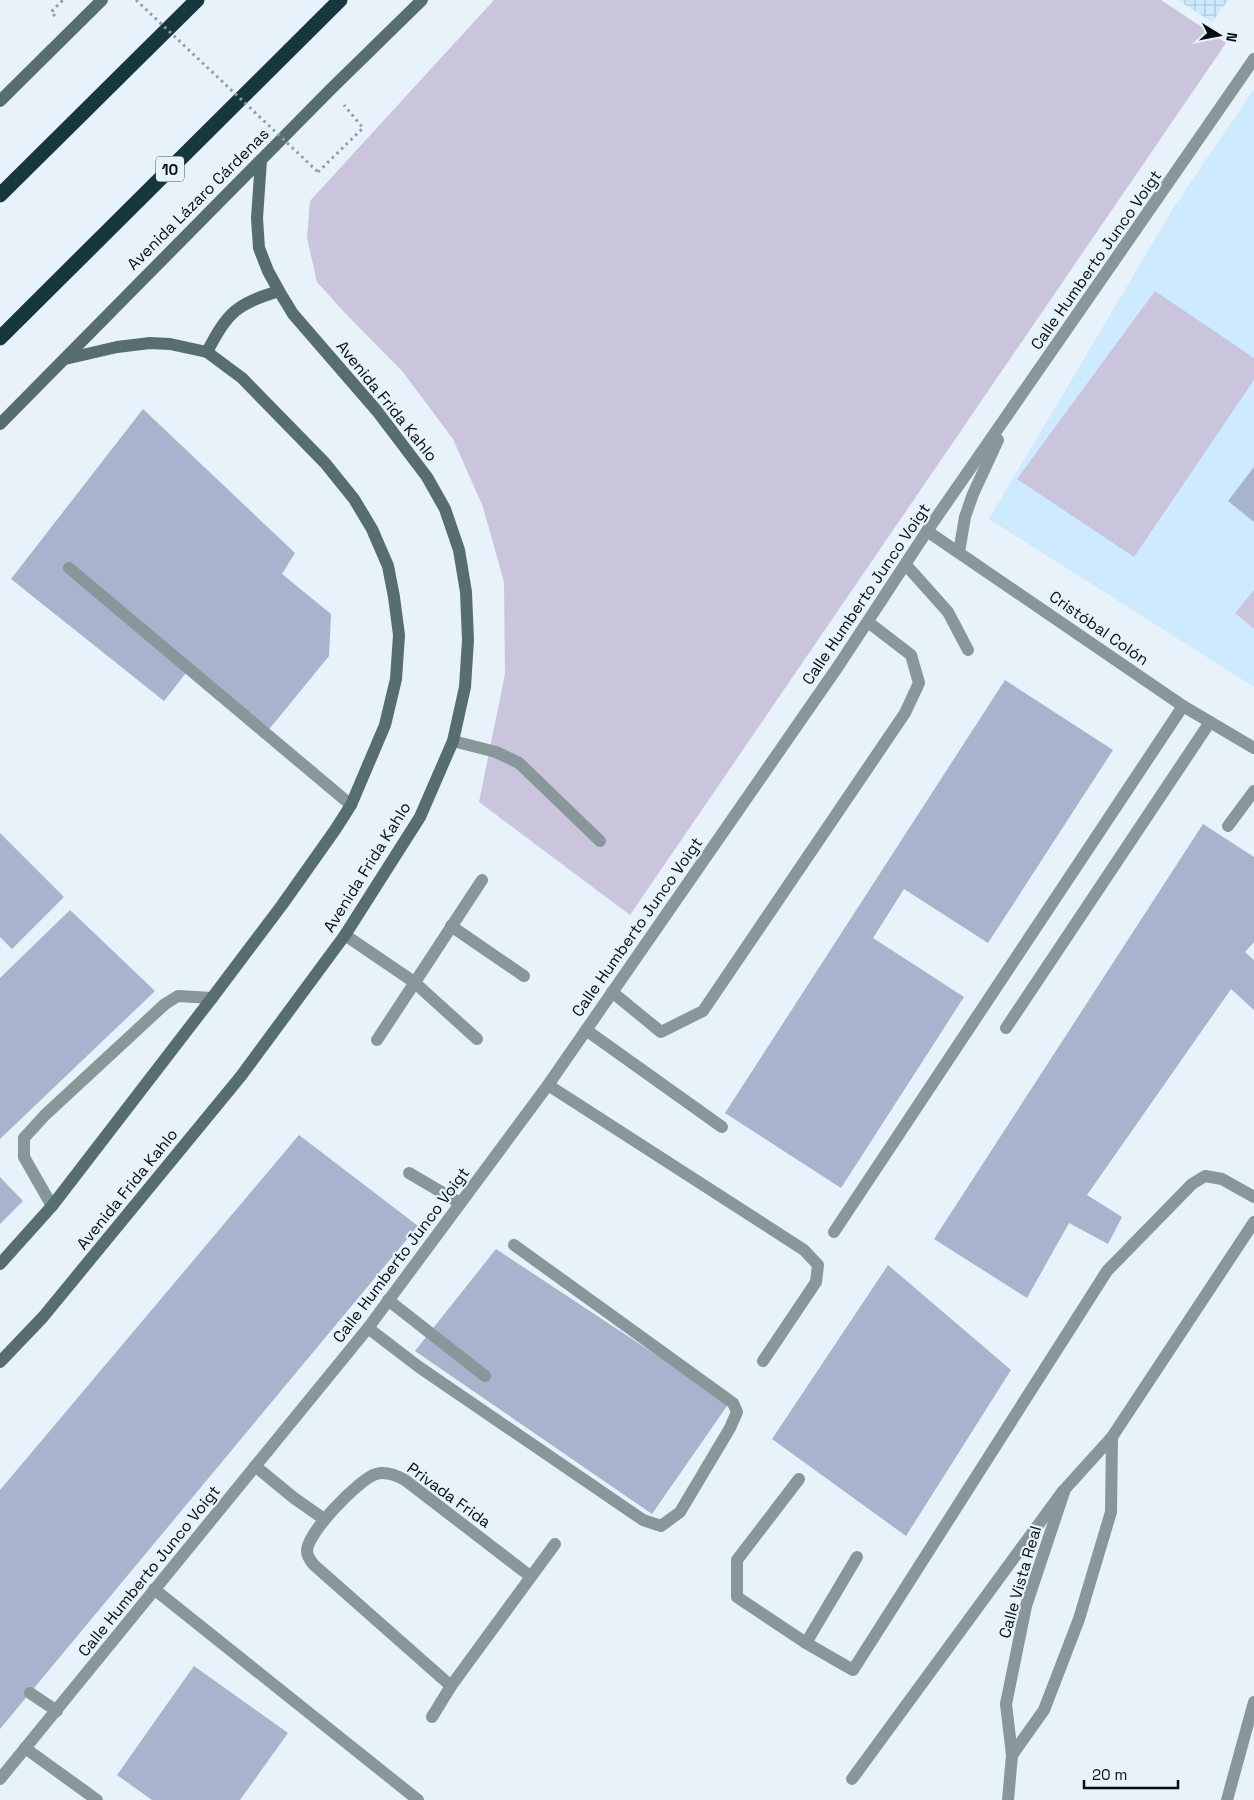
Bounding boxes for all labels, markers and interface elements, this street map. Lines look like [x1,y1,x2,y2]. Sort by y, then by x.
north arrow [1194,10,1244,60]
text: N [1222,31,1241,43]
street label: Avenida Lázaro Cárdenas [123,124,273,274]
road number: 10 [156,156,184,182]
street label: Calle Humberto Junco Voigt [1026,166,1166,354]
street label: Avenida Frida Kahlo [332,336,442,466]
street label: Calle Humberto Junco Voigt [797,499,935,689]
street label: Cristóbal Colón [1045,586,1153,670]
street label: Avenida Frida Kahlo [318,798,416,936]
street label: Calle Humberto Junco Voigt [567,833,707,1021]
street label: Avenida Frida Kahlo [72,1124,182,1254]
street label: Calle Humberto Junco Voigt [328,1163,474,1347]
street label: Privada Frida [403,1458,495,1532]
street label: Calle Humberto Junco Voigt [73,1481,225,1661]
street label: Calle Vista Real [994,1523,1046,1641]
scale bar [1084,1758,1178,1790]
text: 20 m [1092,1765,1127,1784]

